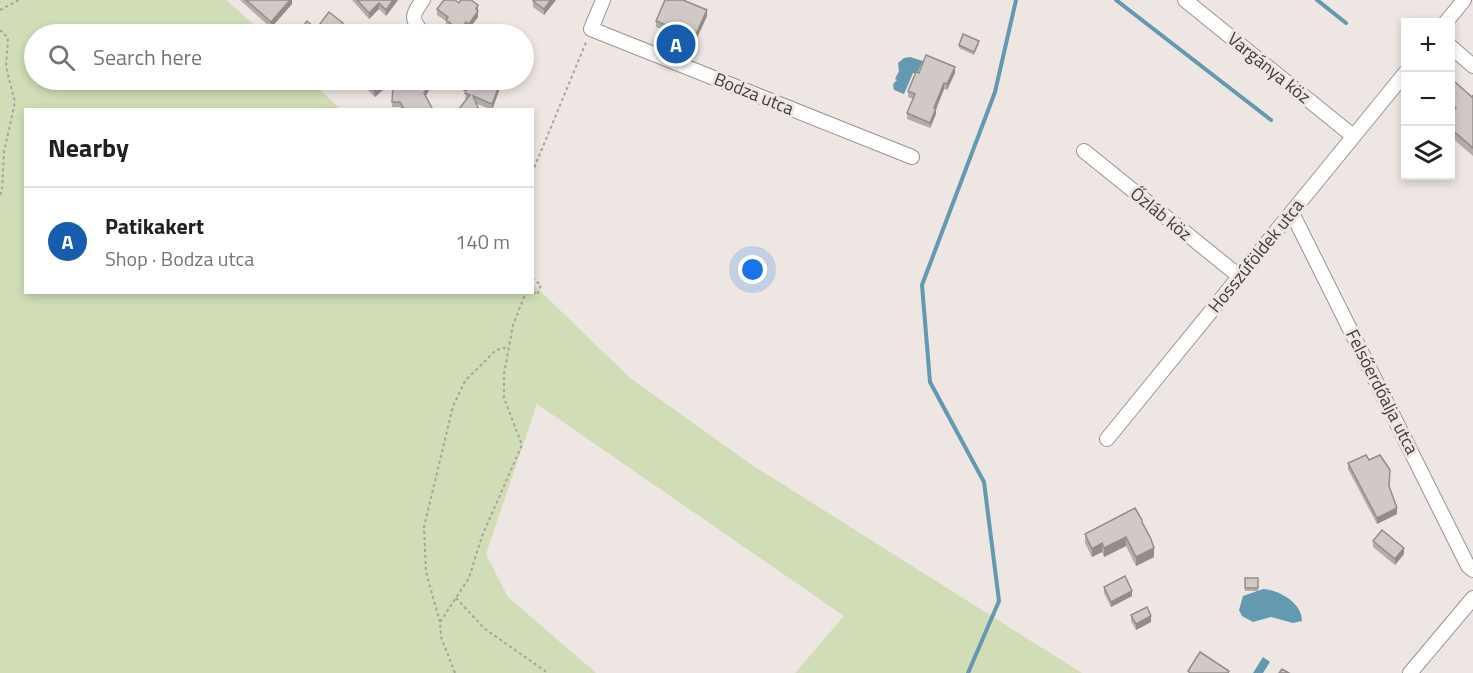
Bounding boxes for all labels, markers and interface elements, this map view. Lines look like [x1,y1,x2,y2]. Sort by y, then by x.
map controls [1401,18,1455,180]
button: + [1401,18,1455,72]
pin: A [656,22,696,66]
search box [24,24,534,90]
street label: Vargánya köz [1222,26,1317,110]
text: Search here [93,40,202,74]
icon: search [45,41,78,74]
street label: Bodza utca [710,65,798,122]
button: − [1401,72,1455,126]
button: layers [1401,126,1455,180]
text: Nearby [48,128,129,167]
street label: Őzláb köz [1125,180,1198,247]
street label: Hosszúföldek utca [1201,193,1310,318]
text: Patikakert [105,209,204,243]
text: A [61,226,74,257]
text: 140 m [455,226,510,257]
text: Shop · Bodza utca [105,243,254,274]
your location [738,255,767,284]
street label: Felsőerdőalja utca [1339,325,1426,459]

